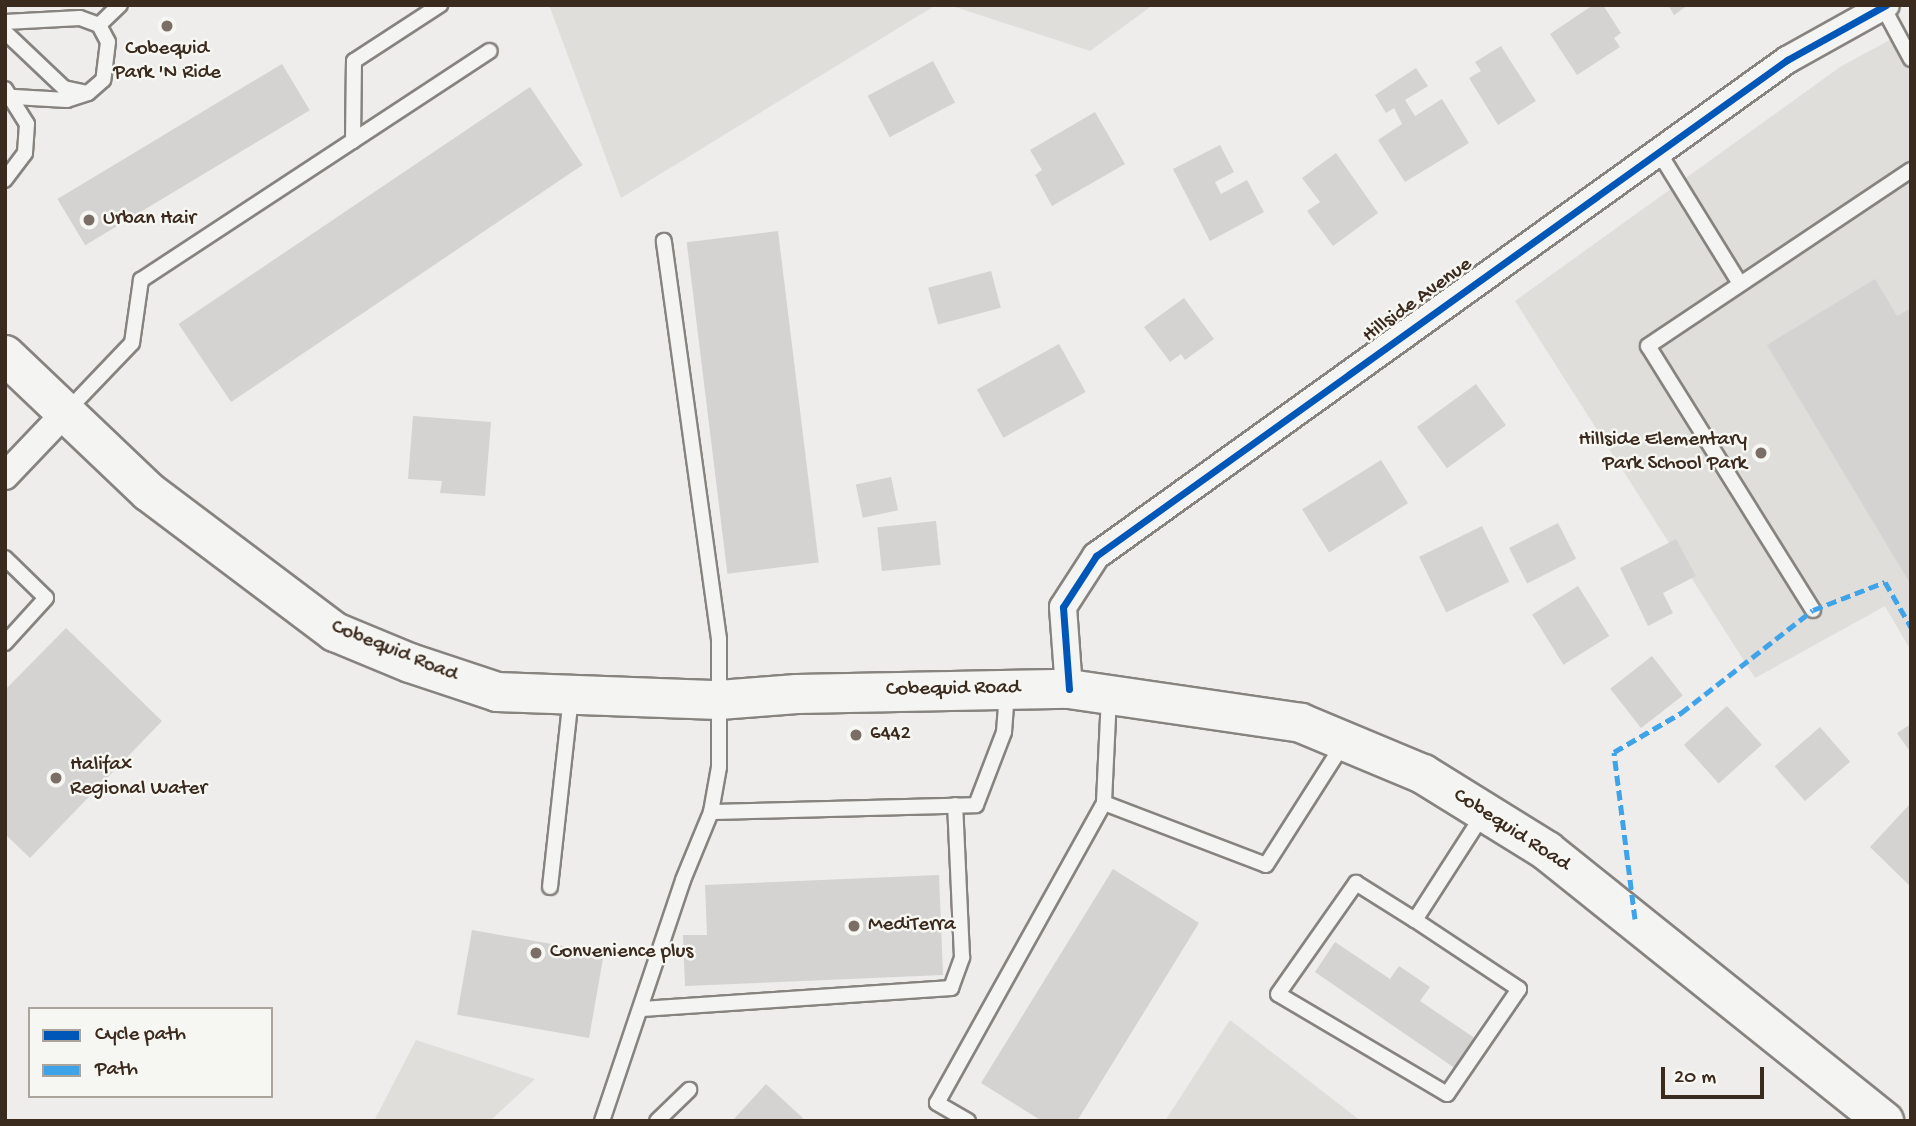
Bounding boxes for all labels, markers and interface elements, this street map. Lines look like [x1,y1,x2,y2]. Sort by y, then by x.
marker: Cobequid Park 'N Ride [159,18,175,34]
place label: Cobequid Park 'N Ride [113,37,221,87]
place label: Urban Hair [103,207,196,233]
marker: Urban Hair [81,212,97,228]
street label: Hillside Avenue [1358,253,1478,349]
place label: Hillside Elementary Park School Park [1579,428,1747,478]
marker: Hillside Elementary Park School Park [1753,445,1769,461]
street label: Cobequid Road [327,615,461,689]
street label: Cobequid Road [886,676,1020,704]
place label: 6442 [870,722,911,748]
marker: 6442 [848,727,864,743]
place label: Halifax Regional Water [70,753,207,803]
marker: Halifax Regional Water [48,770,64,786]
street label: Cobequid Road [1448,784,1574,878]
place label: MediTerra [868,913,956,939]
marker: MediTerra [846,918,862,934]
place label: Convenience plus [550,940,693,966]
marker: Convenience plus [528,945,544,961]
legend [28,1007,273,1098]
text: Cycle path [95,1023,186,1048]
scale bar [1664,1052,1767,1096]
text: Path [95,1058,138,1083]
text: 20 m [1674,1066,1716,1091]

